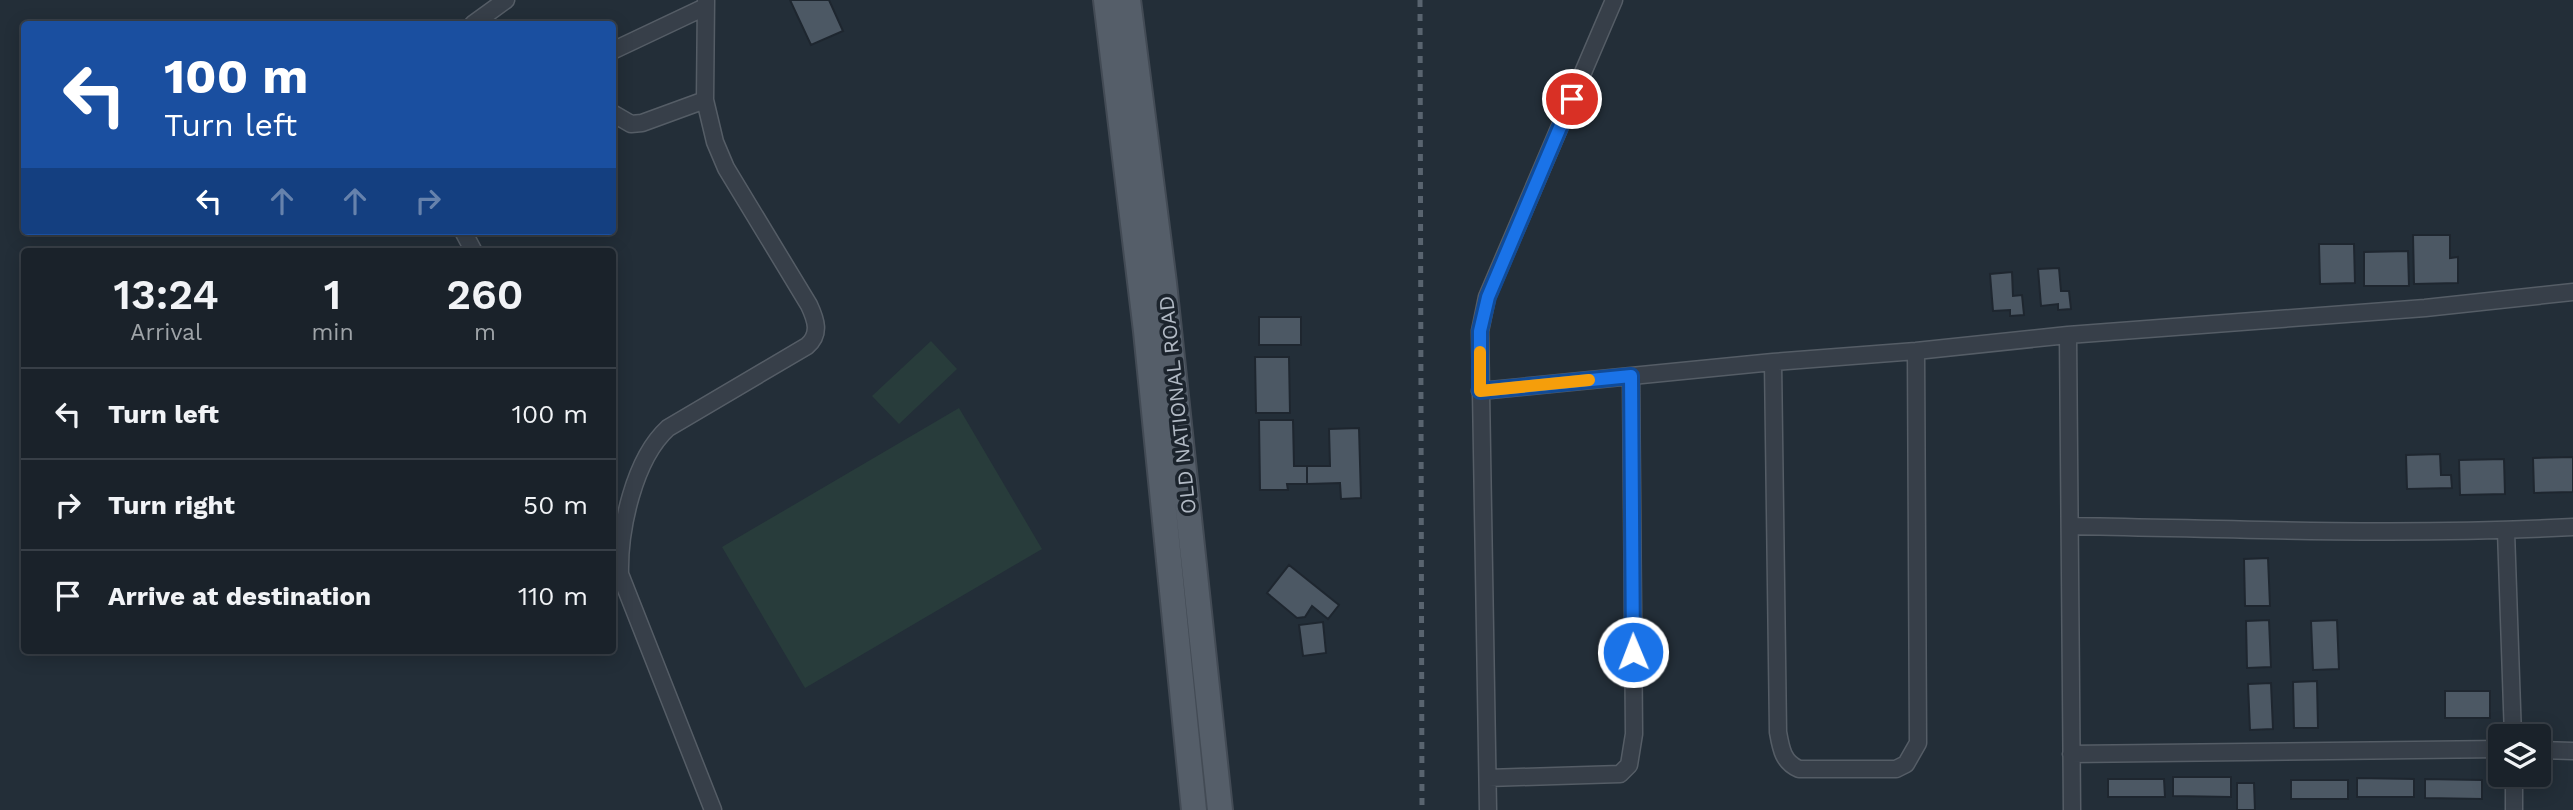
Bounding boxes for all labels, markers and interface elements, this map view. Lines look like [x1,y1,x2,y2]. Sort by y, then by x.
text: 100 m [164,47,308,105]
icon: left [49,49,140,140]
pin [1542,69,1602,129]
icon: arrive [1553,80,1591,118]
text: Turn left [164,106,297,144]
icon: left [190,182,228,220]
icon: ahead [263,182,301,220]
icon: ahead [336,182,374,220]
icon: right [409,182,447,220]
text: 13:24 [114,270,219,319]
text: 1 [324,270,341,319]
text: 260 [446,270,524,319]
street label: OLD NATIONAL ROAD [1153,295,1201,515]
text: Arrival [130,319,202,346]
text: min [311,319,354,346]
text: m [474,319,496,346]
icon: left [49,395,87,433]
text: Turn left [108,399,219,429]
text: 100 m [512,399,588,429]
icon: right [49,486,87,524]
text: Turn right [108,490,235,520]
text: 50 m [523,490,588,520]
icon: arrive [49,577,87,615]
text: Arrive at destination [108,581,371,611]
text: 110 m [518,581,588,611]
position arrow [1596,615,1670,689]
map controls [2488,724,2551,787]
button: layers [2488,724,2551,787]

